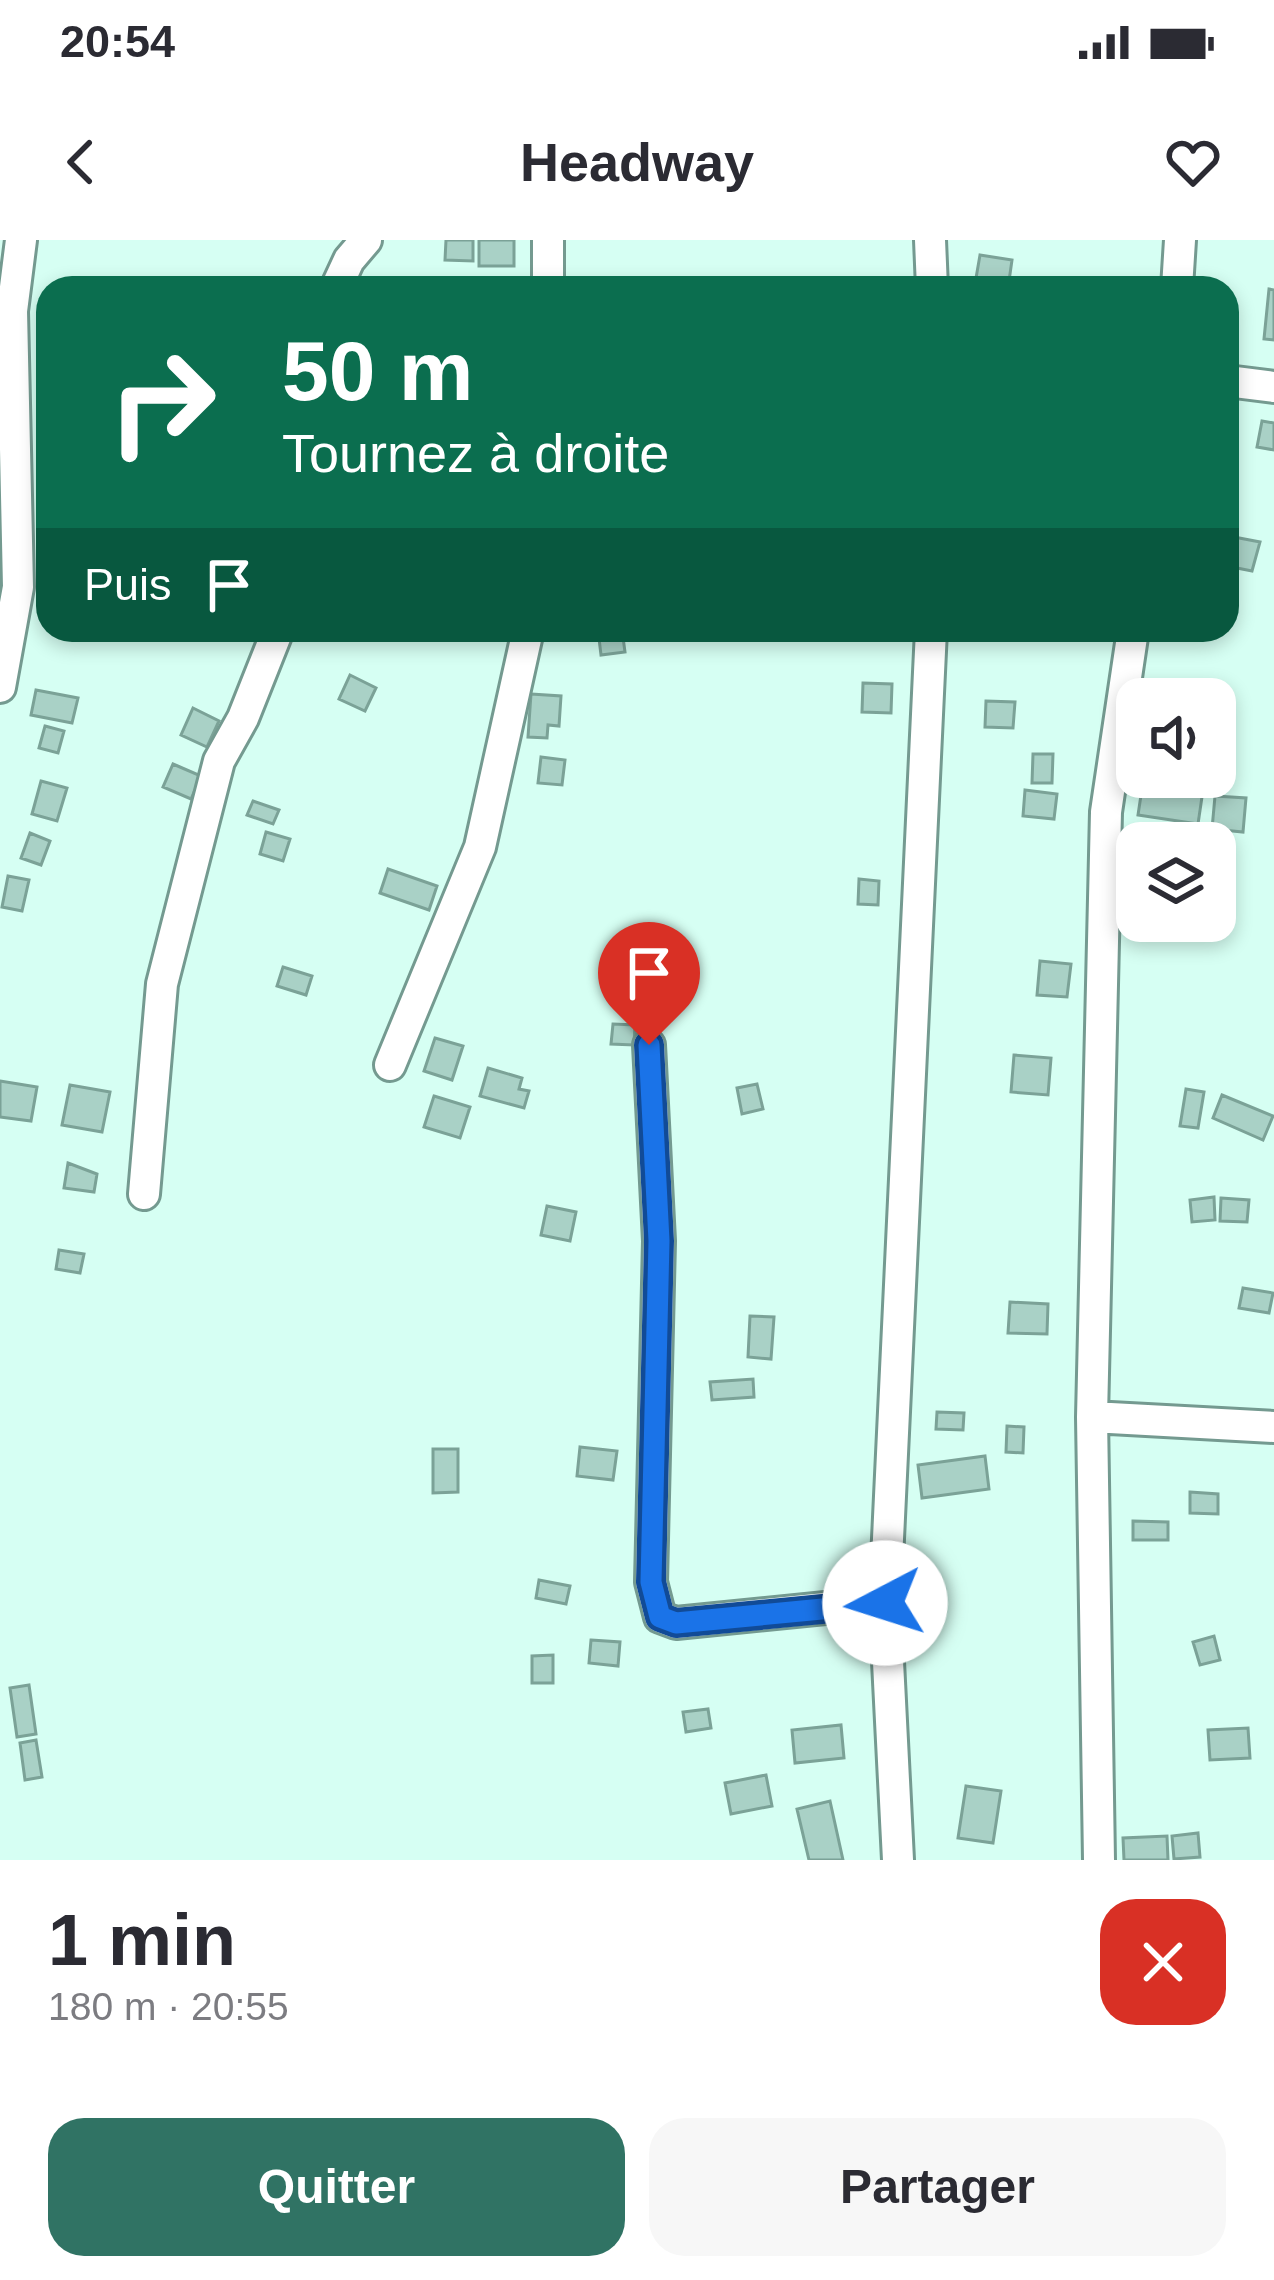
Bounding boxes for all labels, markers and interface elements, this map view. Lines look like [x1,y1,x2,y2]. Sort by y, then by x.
text: 20:54 [60,16,175,67]
icon: back [48,129,114,195]
icon: heart [1160,129,1226,195]
text: Headway [520,132,754,192]
icon: right [84,324,240,480]
text: 50 m [282,324,473,418]
text: Tournez à droite [282,423,669,483]
icon: arrive [196,552,262,618]
text: Puis [84,559,172,610]
map controls [1116,678,1236,942]
button: sound [1116,678,1236,798]
button: layers [1116,822,1236,942]
pin [598,922,700,1045]
icon: arrive [616,940,682,1006]
position arrow [822,1540,948,1666]
button: close [1100,1899,1226,2025]
text: 1 min [48,1900,236,1980]
text: 180 m · 20:55 [48,1985,289,2028]
button: Quitter [48,2118,625,2256]
button: Partager [649,2118,1226,2256]

